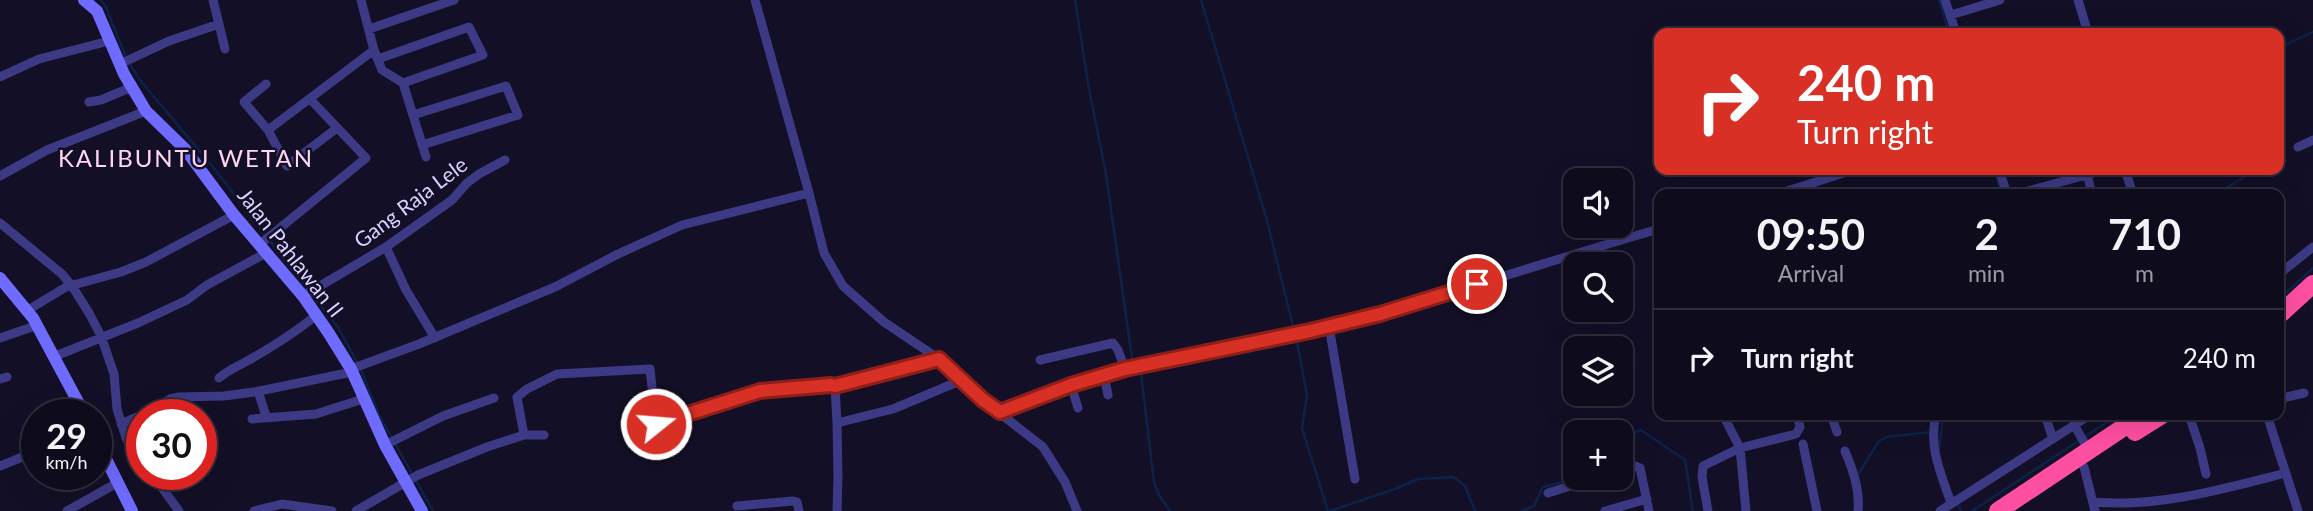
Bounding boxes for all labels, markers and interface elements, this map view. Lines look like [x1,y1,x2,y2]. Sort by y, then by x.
text: 240 m [1797,53,1935,111]
icon: right [1682,56,1773,147]
text: Turn right [1797,112,1933,151]
district label: KALIBUNTU WETAN [58,143,314,172]
street label: Gang Raja Lele [349,151,472,252]
map controls [1563,168,1633,490]
button: sound [1563,168,1633,238]
street label: Jalan Pahlawan II [233,183,349,322]
text: 09:50 [1757,209,1865,259]
text: 2 [1974,209,1999,259]
text: 710 [2108,209,2181,259]
button: search [1563,252,1633,322]
pin [1447,254,1507,314]
text: Arrival [1778,259,1844,287]
text: min [1968,259,2005,287]
text: m [2135,259,2154,287]
icon: arrive [1458,265,1496,303]
button: layers [1563,336,1633,406]
icon: right [1682,339,1720,377]
text: Turn right [1741,342,1854,374]
text: 240 m [2183,342,2256,374]
position arrow [619,387,693,461]
speed limit sign: 30 [126,399,217,490]
text: 29 [46,414,87,456]
button: + [1563,420,1633,490]
text: km/h [45,451,88,473]

